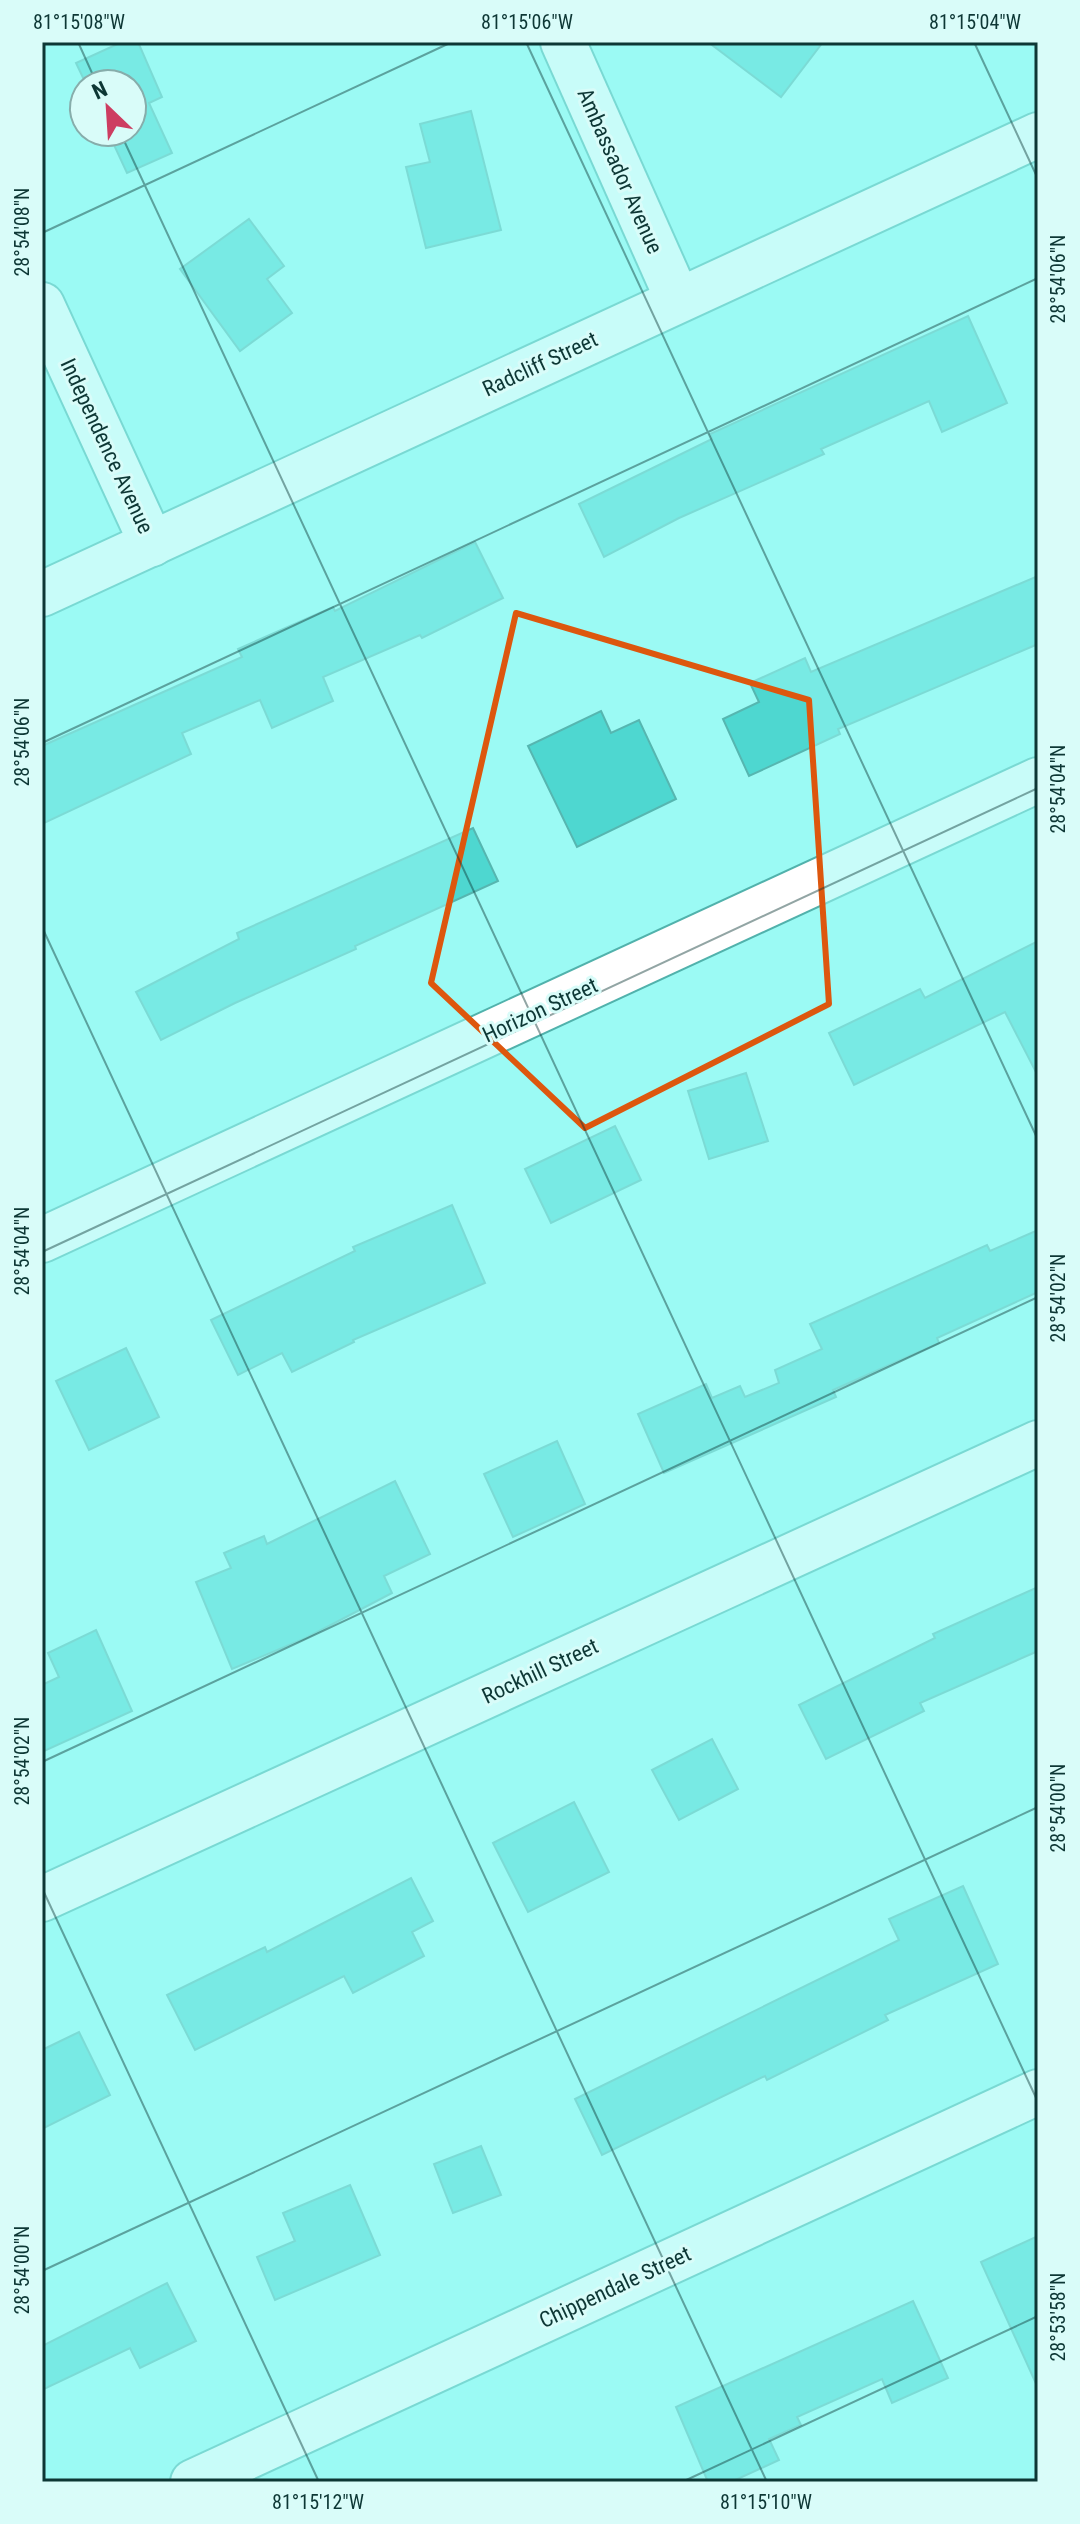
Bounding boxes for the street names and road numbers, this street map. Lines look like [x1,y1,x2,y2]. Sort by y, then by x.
street label: Ambassador Avenue [572,84,668,258]
street label: Radcliff Street [479,326,601,402]
street label: Independence Avenue [56,355,158,537]
street label: Horizon Street [478,972,602,1048]
street label: Rockhill Street [478,1633,602,1709]
street label: Chippendale Street [535,2241,695,2333]

